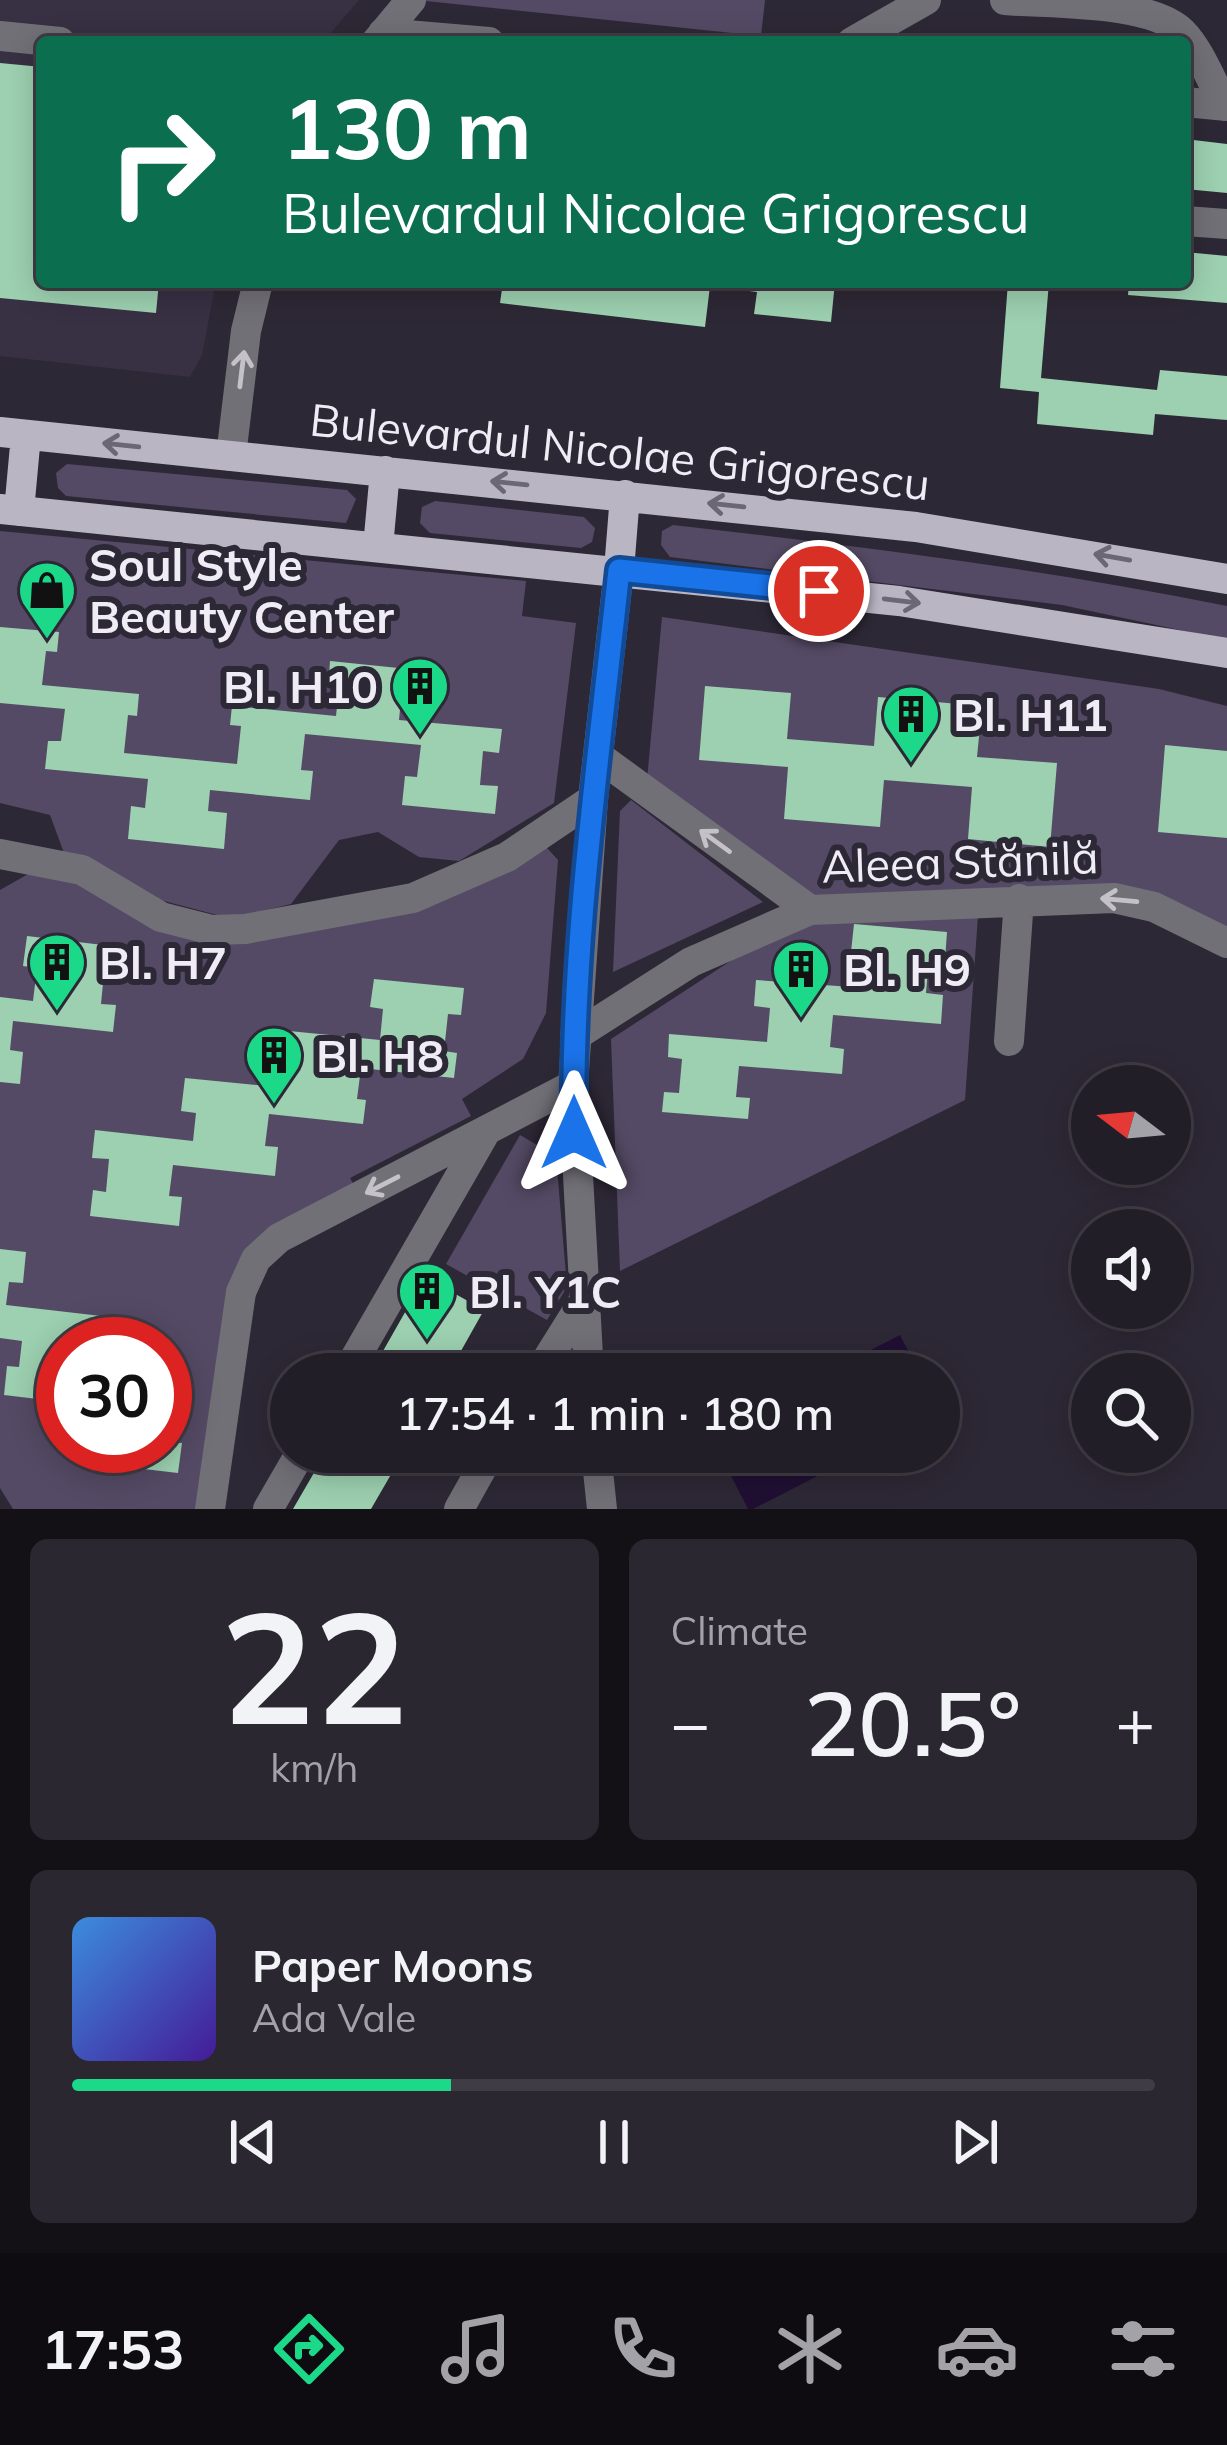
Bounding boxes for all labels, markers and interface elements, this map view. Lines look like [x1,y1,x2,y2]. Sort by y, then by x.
text: 130 m [282,75,532,180]
icon: right [84,84,240,240]
text: Bulevardul Nicolae Grigorescu [282,179,1030,247]
one-way arrow [231,350,253,389]
street label: Bulevardul Nicolae Grigorescu [307,391,933,511]
one-way arrow [102,433,141,455]
one-way arrow [490,471,529,494]
one-way arrow [707,493,746,515]
place label: Soul Style Beauty Center [89,536,394,644]
pin [768,540,870,642]
one-way arrow [1093,545,1132,568]
icon: arrive [786,558,852,624]
shop icon: Soul Style Beauty Center [16,559,78,641]
one-way arrow [882,591,921,613]
building icon: Bl. H10 [389,655,451,737]
place label: Bl. H10 [223,658,378,714]
building icon: Bl. H11 [880,683,942,765]
place label: Bl. H11 [953,686,1108,742]
street label: Aleea Stănilă [821,828,1099,894]
one-way arrow [699,829,732,855]
one-way arrow [1101,889,1140,912]
building icon: Bl. H7 [26,931,88,1013]
place label: Bl. H7 [99,934,227,990]
building icon: Bl. H9 [770,938,832,1020]
place label: Bl. H9 [843,941,971,997]
building icon: Bl. H8 [243,1024,305,1106]
place label: Bl. H8 [316,1027,444,1083]
north arrow [1071,1065,1191,1185]
map controls [1071,1065,1191,1473]
position arrow [511,1070,637,1196]
one-way arrow [365,1174,400,1197]
button: sound [1071,1209,1191,1329]
building icon: Bl. Y1C [396,1260,458,1342]
place label: Bl. Y1C [469,1263,621,1319]
speed limit sign: 30 [36,1317,192,1473]
button: search [1071,1353,1191,1473]
text: 17:54 · 1 min · 180 m [396,1385,834,1441]
text: 22 [221,1567,408,1763]
text: Climate [671,1606,808,1655]
text: 20.5° [804,1666,1021,1779]
text: − [671,1681,710,1764]
text: + [1115,1681,1155,1764]
text: km/h [270,1743,358,1792]
text: Paper Moons [252,1937,534,1993]
text: Ada Vale [252,1993,416,2042]
icon: previous [220,2109,286,2175]
icon: pause [581,2109,647,2175]
icon: next [942,2109,1008,2175]
icon: directions [267,2307,351,2391]
icon: music [434,2307,518,2391]
icon: phone [601,2307,685,2391]
icon: climate [768,2307,852,2391]
icon: car [935,2307,1019,2391]
icon: filters [1101,2307,1185,2391]
text: 17:53 [41,2315,184,2383]

